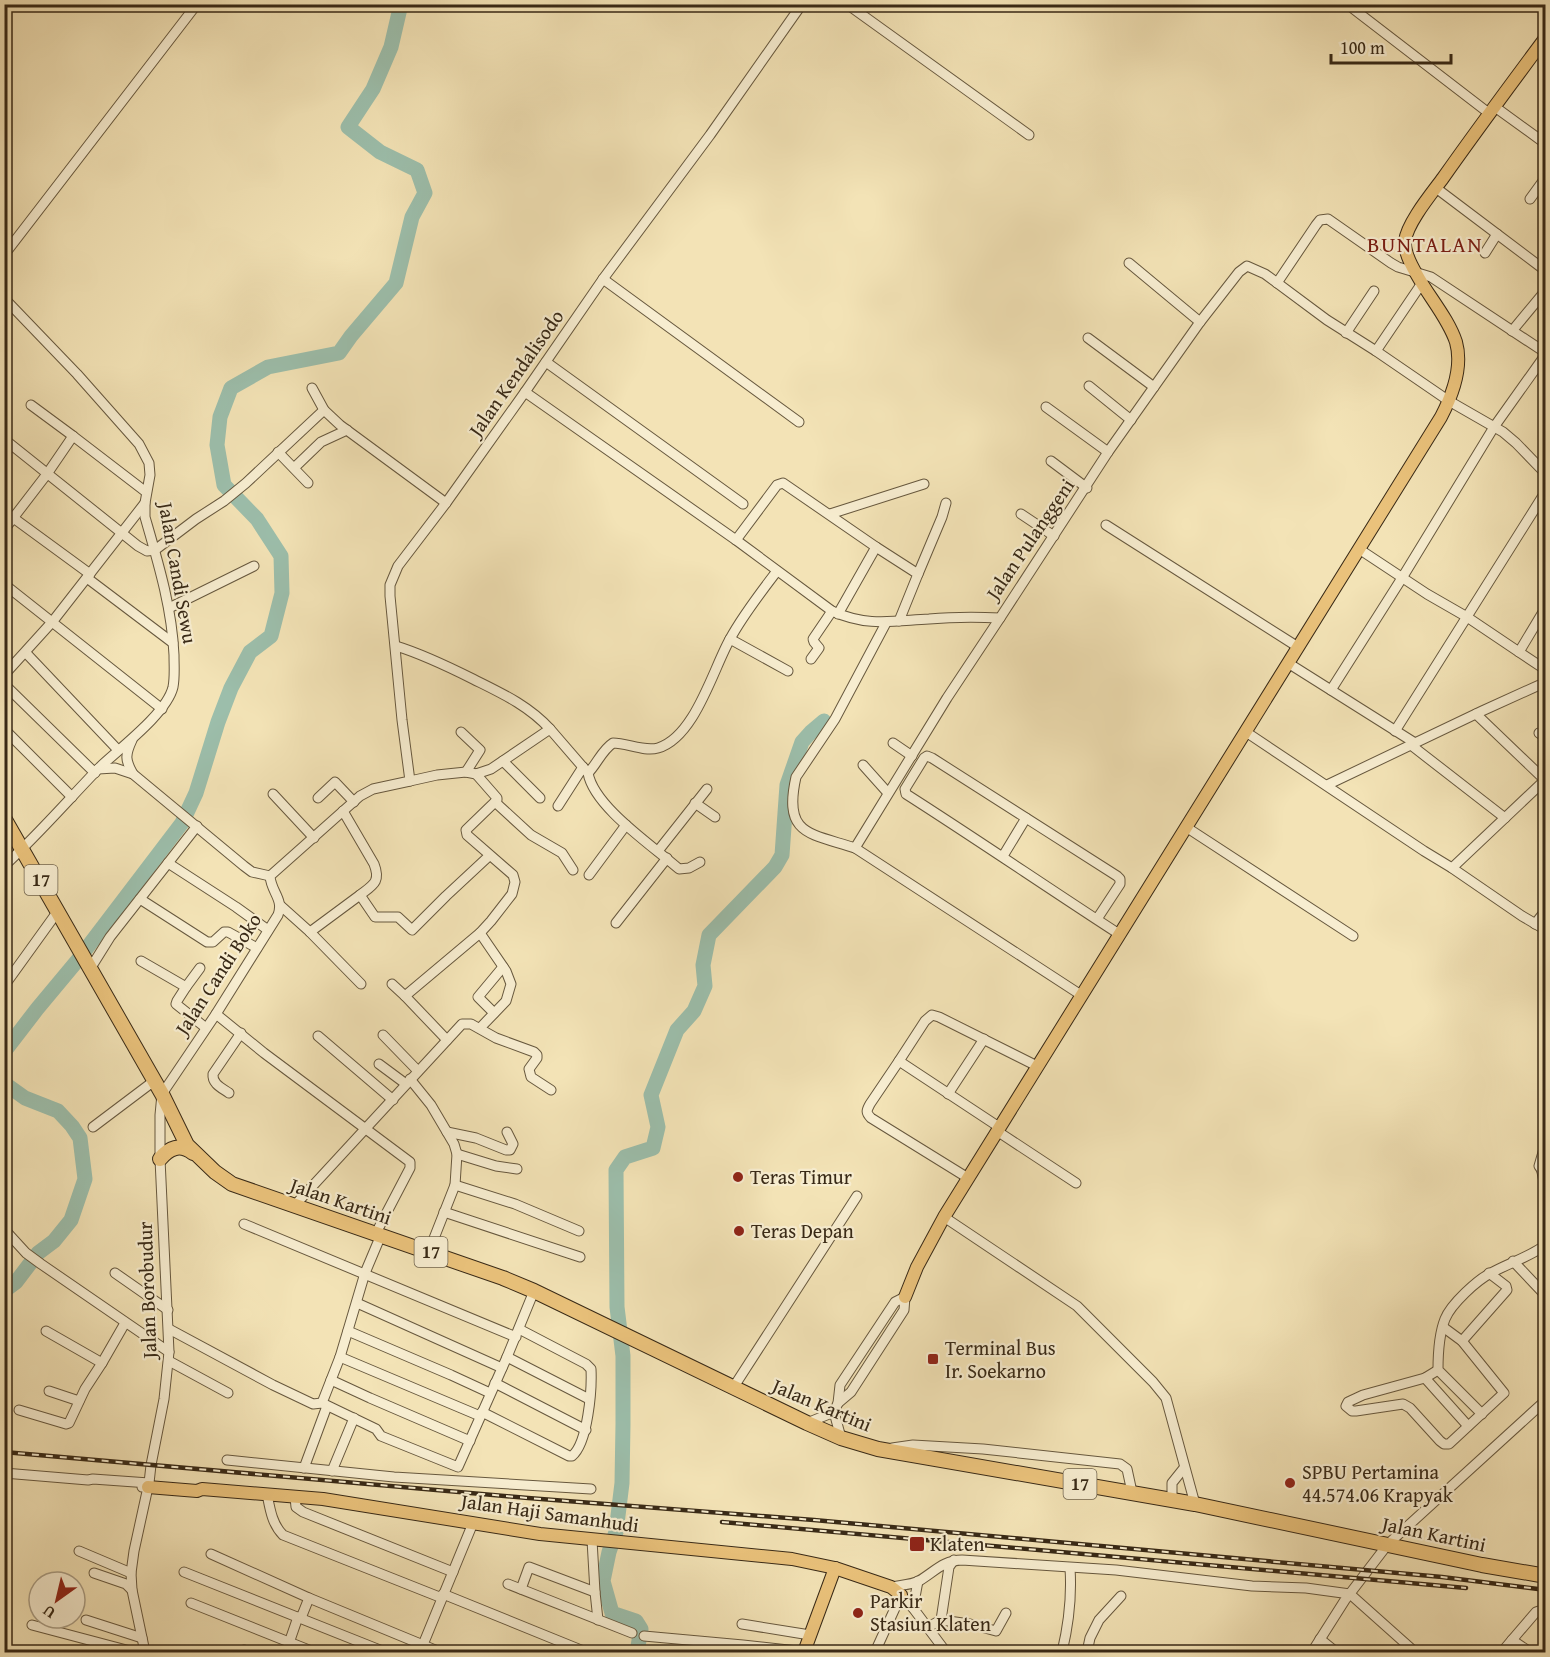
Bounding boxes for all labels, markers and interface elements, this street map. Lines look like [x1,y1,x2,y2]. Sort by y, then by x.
scale bar [1331,27,1451,65]
text: 100 m [1340,34,1385,61]
district label: BUNTALAN [1367,228,1483,260]
street label: Jalan Kendalisodo [459,303,570,445]
street label: Jalan Pulanggeni [977,472,1081,608]
street label: Jalan Candi Sewu [151,497,205,646]
road number: 17 [24,865,57,895]
street label: Jalan Candi Boko [166,907,268,1043]
place label: Teras Timur [750,1162,852,1191]
street label: Jalan Kartini [284,1169,396,1232]
marker: Teras Timur [731,1170,745,1184]
place label: Teras Depan [751,1216,854,1245]
street label: Jalan Borobudur [130,1221,163,1362]
marker: Teras Depan [732,1224,746,1238]
road number: 17 [414,1237,448,1267]
place label: Terminal Bus Ir. Soekarno [945,1333,1056,1385]
marker: Terminal Bus Ir. Soekarno [926,1352,940,1366]
street label: Jalan Kartini [765,1369,877,1439]
place label: SPBU Pertamina 44.574.06 Krapyak [1302,1457,1454,1509]
road number: 17 [1064,1469,1096,1499]
marker: SPBU Pertamina 44.574.06 Krapyak [1283,1476,1297,1490]
street label: Jalan Haji Samanhudi [456,1485,641,1539]
street label: Jalan Kartini [1377,1508,1489,1559]
place label: Klaten [930,1529,985,1558]
marker: Klaten [908,1535,926,1553]
north arrow [27,1570,87,1630]
place label: Parkir Stasiun Klaten [870,1586,991,1638]
text: U [37,1599,60,1625]
marker: Parkir Stasiun Klaten [851,1606,865,1620]

